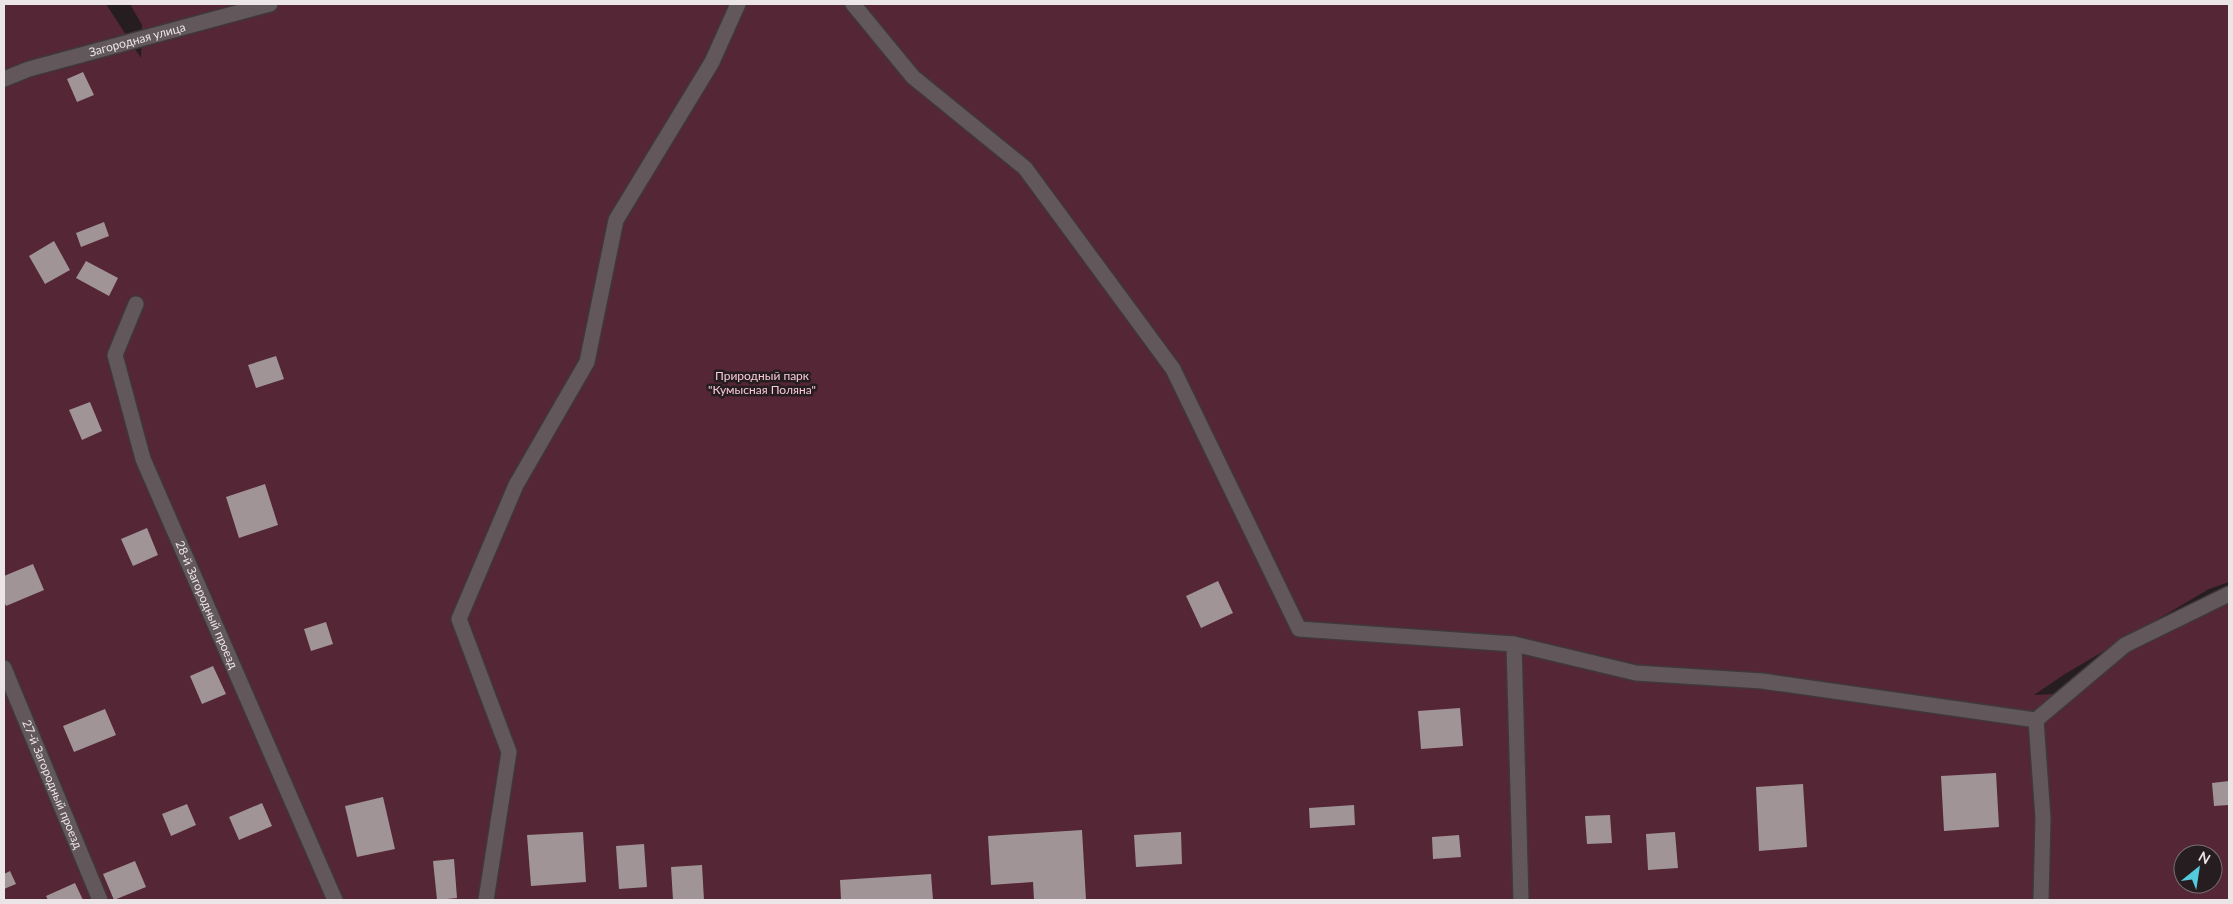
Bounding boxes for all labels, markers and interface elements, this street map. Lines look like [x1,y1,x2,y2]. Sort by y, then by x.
street label: Загородная улица [87,19,187,60]
park label: Природный парк "Кумысная Поляна" [708,368,816,397]
street label: 28-й Загородный проезд [173,538,242,672]
street label: 27-й Загородный проезд [19,718,86,852]
north arrow [2173,844,2223,894]
text: N [2196,847,2214,867]

